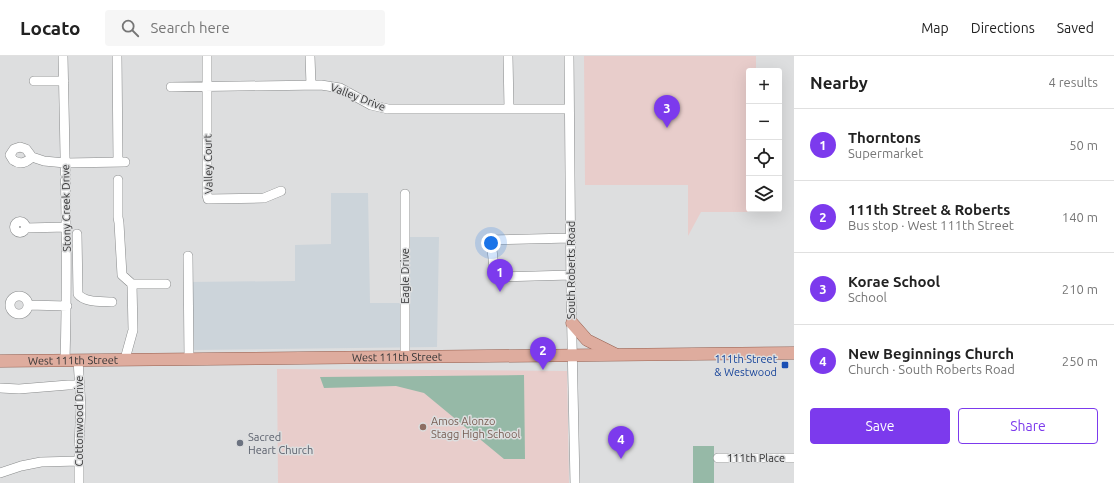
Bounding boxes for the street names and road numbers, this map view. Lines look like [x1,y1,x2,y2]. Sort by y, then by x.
street label: Valley Drive [329,81,387,113]
street label: Valley Court [201,133,215,194]
street label: Stony Creek Drive [59,164,73,252]
street label: South Roberts Road [565,221,577,319]
street label: Eagle Drive [399,248,411,304]
street label: West 111th Street [352,351,443,363]
street label: West 111th Street [28,354,119,367]
street label: Cottonwood Drive [73,376,85,466]
street label: 111th Place [727,452,785,464]

